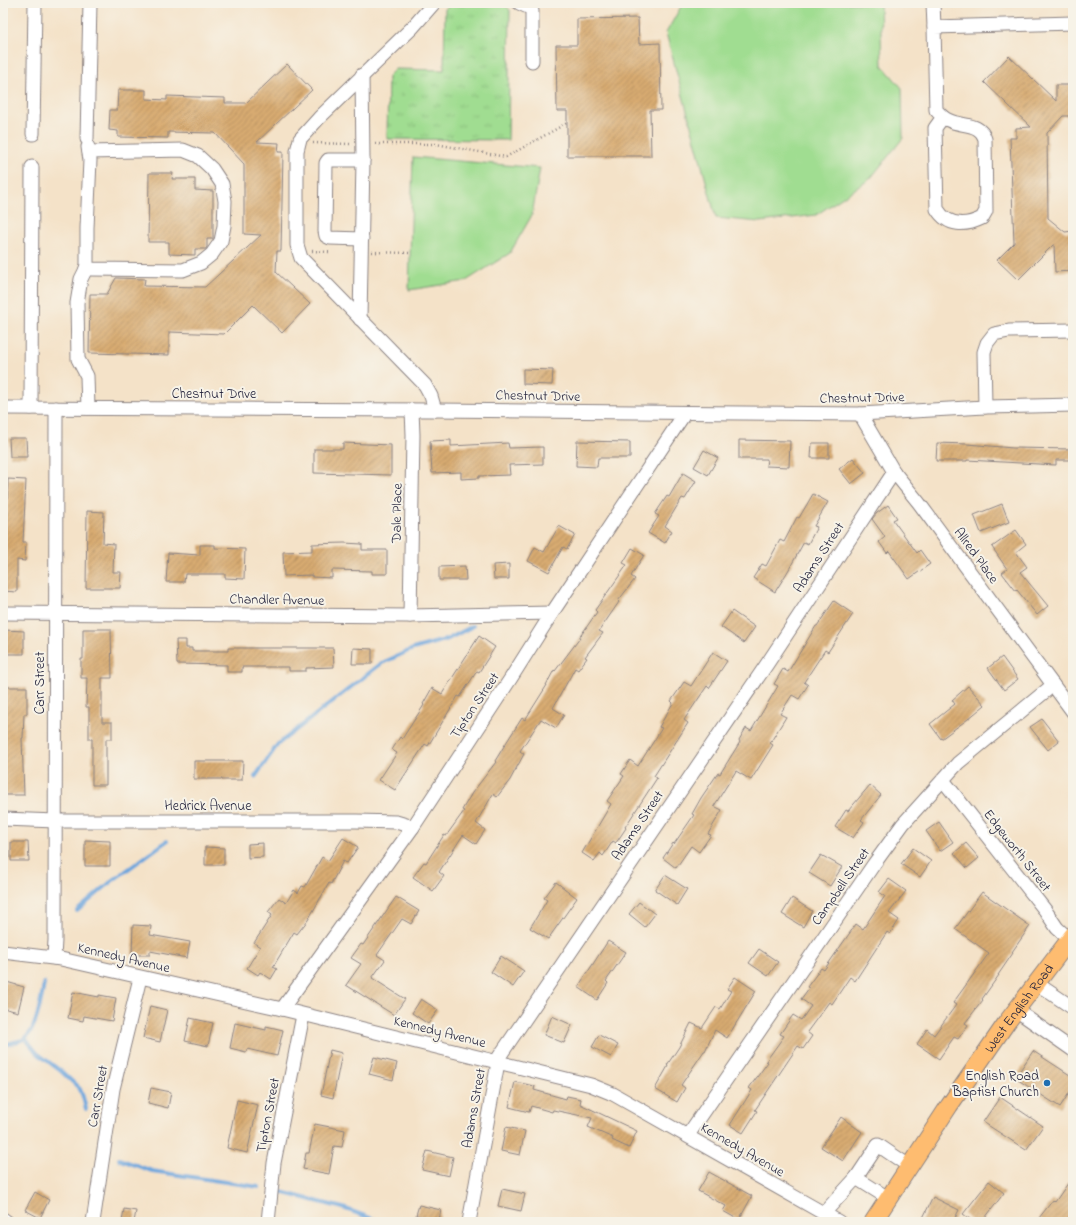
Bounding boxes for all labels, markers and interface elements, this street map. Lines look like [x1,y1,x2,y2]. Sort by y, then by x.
street label: Chestnut Drive [172,384,257,405]
street label: Chestnut Drive [495,385,581,408]
street label: Chestnut Drive [819,387,905,410]
street label: Dale Place [386,482,409,544]
street label: Adams Street [788,518,850,597]
street label: Allred Place [948,523,1004,589]
street label: Chandler Avenue [229,589,325,612]
street label: Carr Street [30,651,51,714]
street label: Tipton Street [445,668,505,743]
street label: Adams Street [607,786,670,865]
street label: Hedrick Avenue [165,796,252,817]
street label: Edgeworth Street [977,805,1056,898]
street label: Campbell Street [807,844,876,930]
street label: Kennedy Avenue [75,938,173,980]
street label: West English Road [980,960,1060,1058]
street label: Kennedy Avenue [391,1011,489,1055]
street label: Carr Street [83,1063,114,1129]
street label: Adams Street [457,1066,492,1150]
place label: English Road Baptist Church [951,1066,1039,1103]
street label: Tipton Street [251,1076,286,1155]
marker: English Road Baptist Church [1042,1078,1052,1088]
street label: Kennedy Avenue [696,1118,789,1184]

